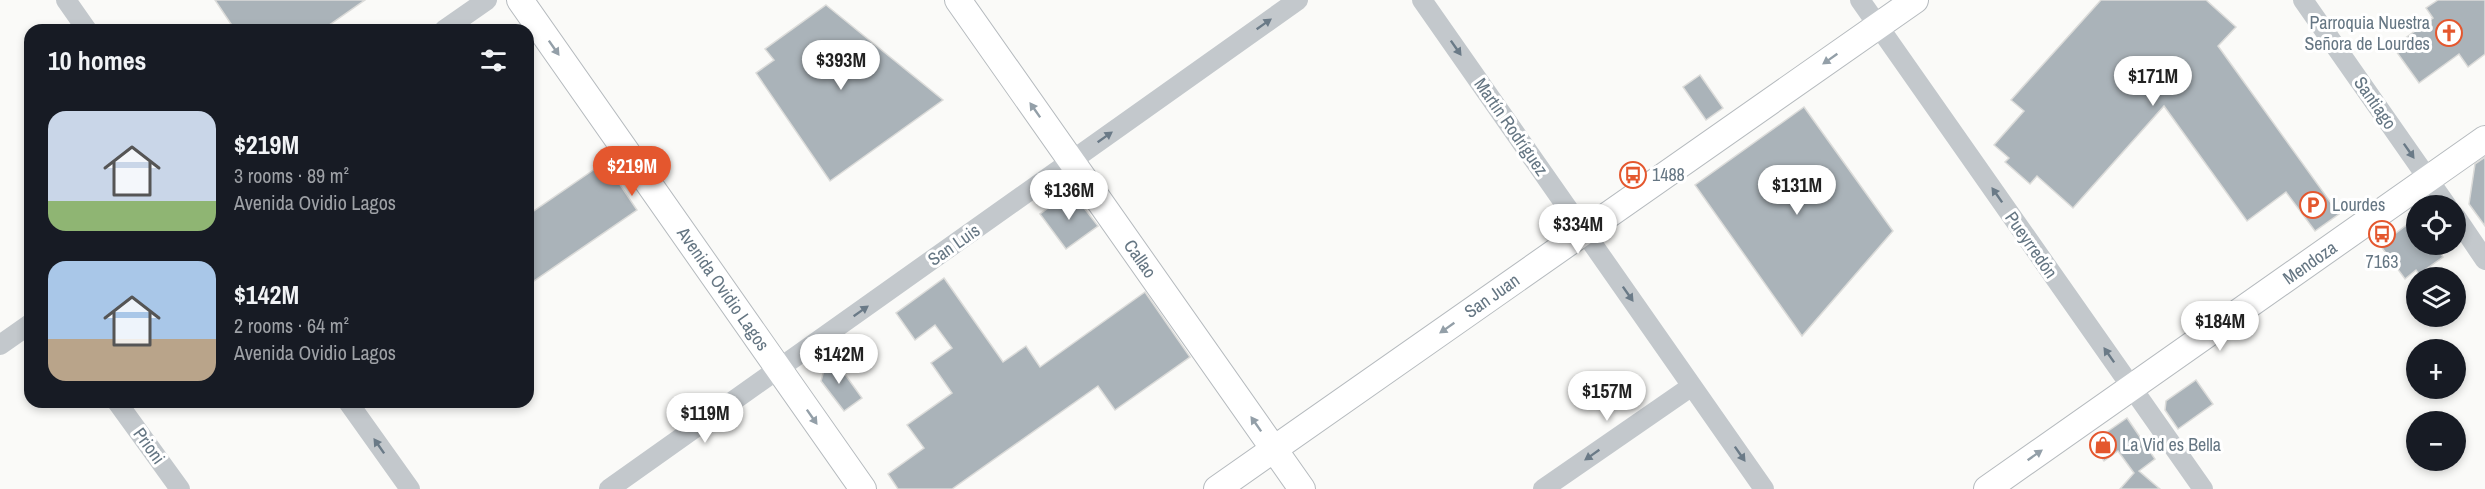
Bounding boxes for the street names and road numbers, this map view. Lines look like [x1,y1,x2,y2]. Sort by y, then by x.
street label: Santiago [2348,71,2403,134]
street label: Martín Rodríguez [1468,73,1554,181]
street label: Pueyrredón [1999,206,2064,283]
street label: San Luis [923,218,985,272]
street label: Avenida Ovidio Lagos [671,221,775,356]
street label: Callao [1118,234,1163,283]
street label: Mendoza [2278,235,2342,290]
street label: San Juan [1459,267,1524,324]
street label: Prioni [128,422,171,469]

